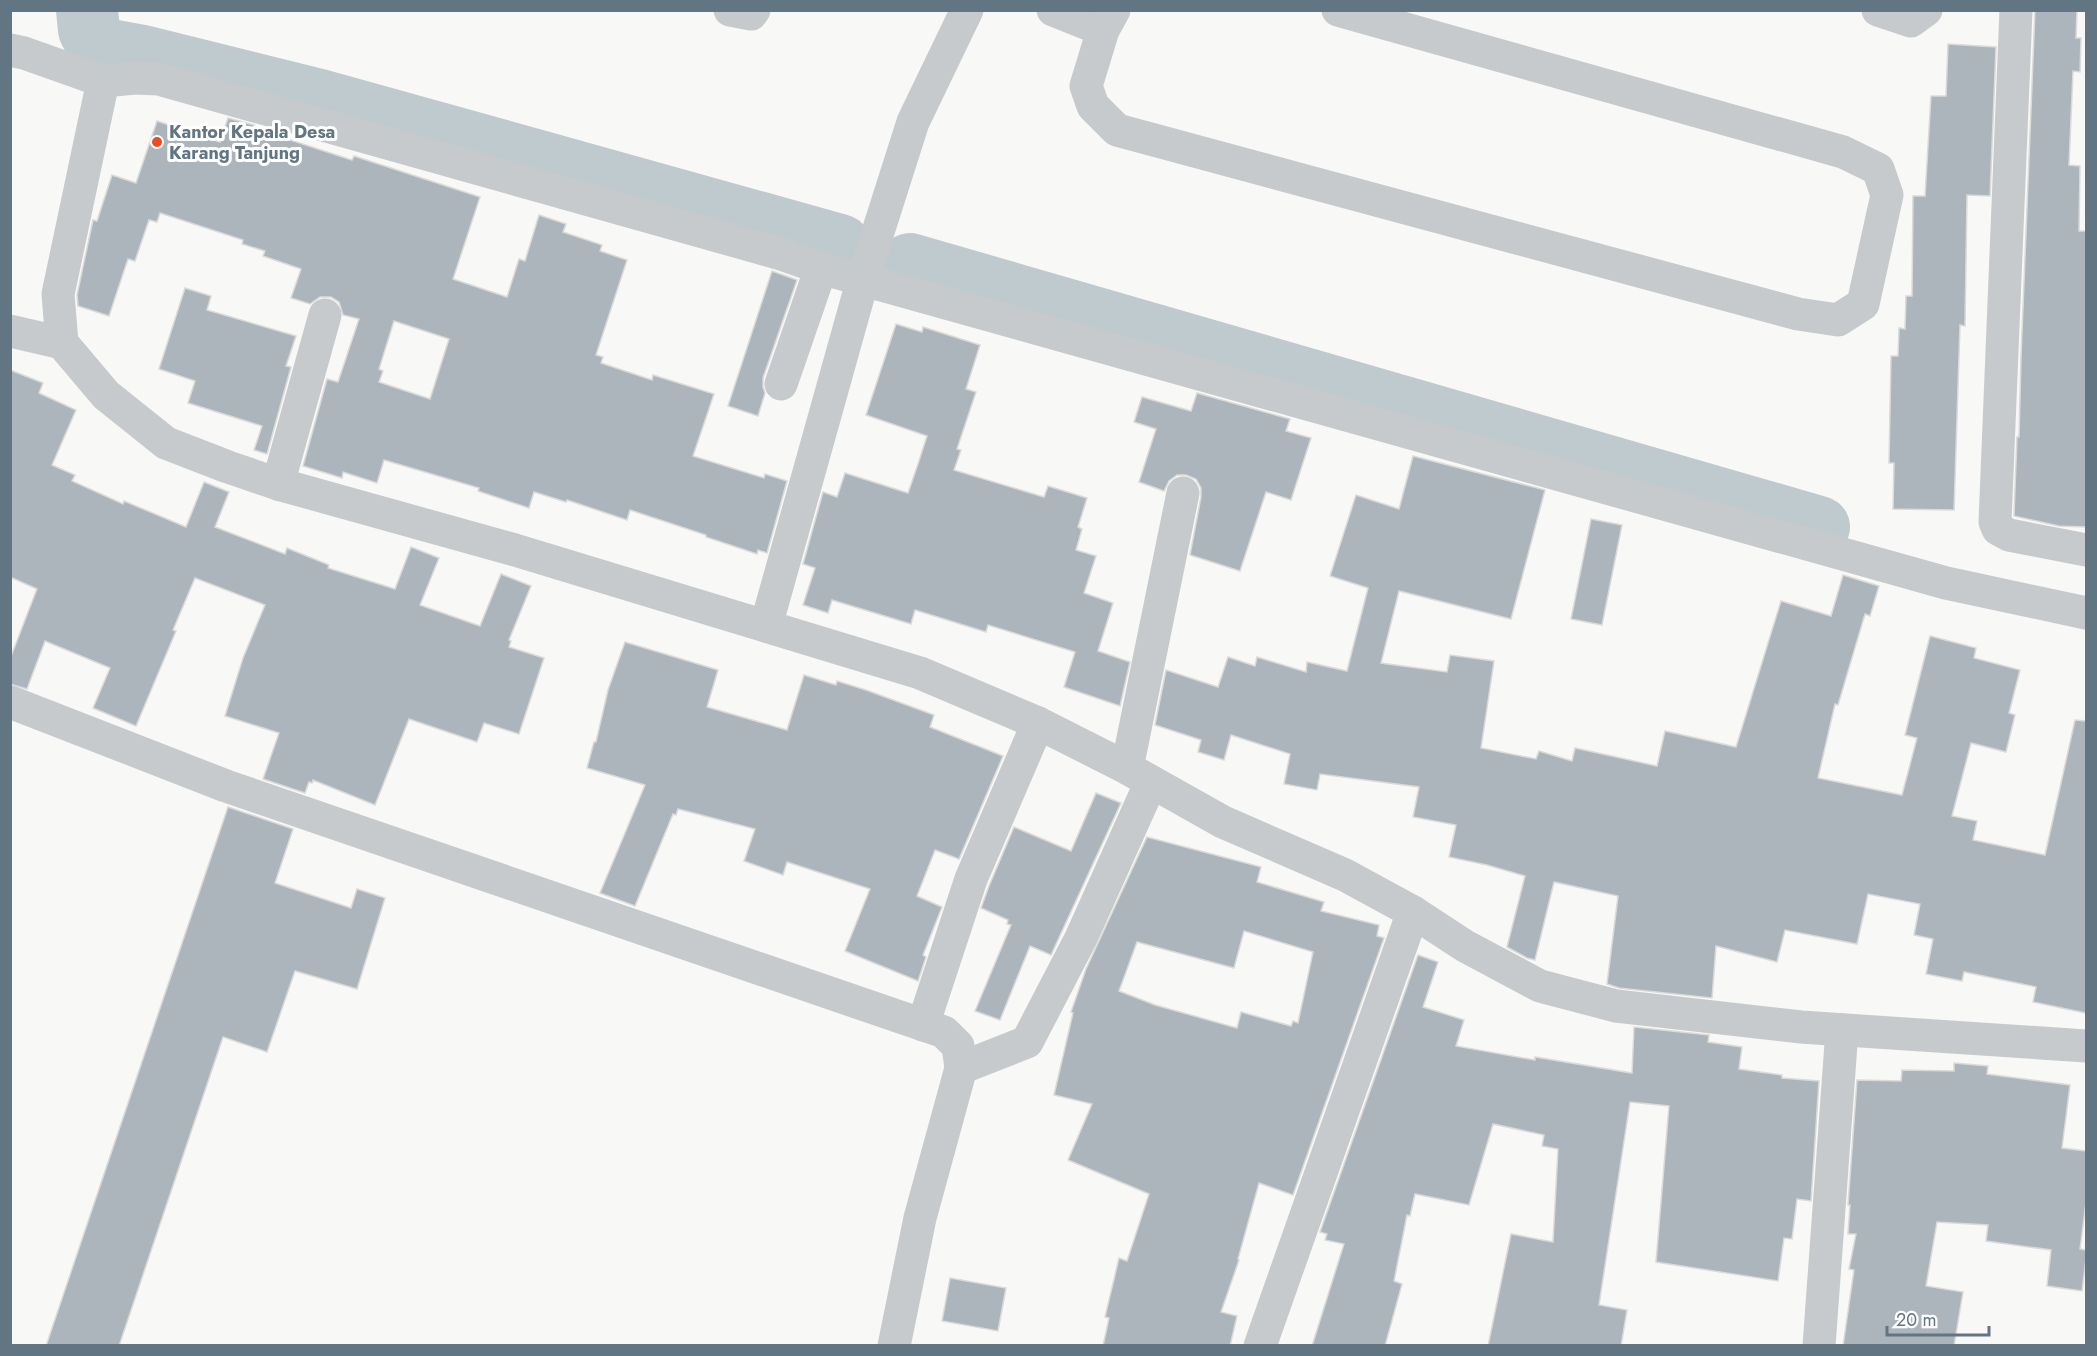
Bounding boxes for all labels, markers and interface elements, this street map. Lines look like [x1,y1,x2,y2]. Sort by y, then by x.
place label: Kantor Kepala Desa Karang Tanjung [169,119,335,166]
marker: Kantor Kepala Desa Karang Tanjung [150,135,164,149]
scale bar [1887,1299,1989,1337]
text: 20 m [1896,1307,1936,1333]

